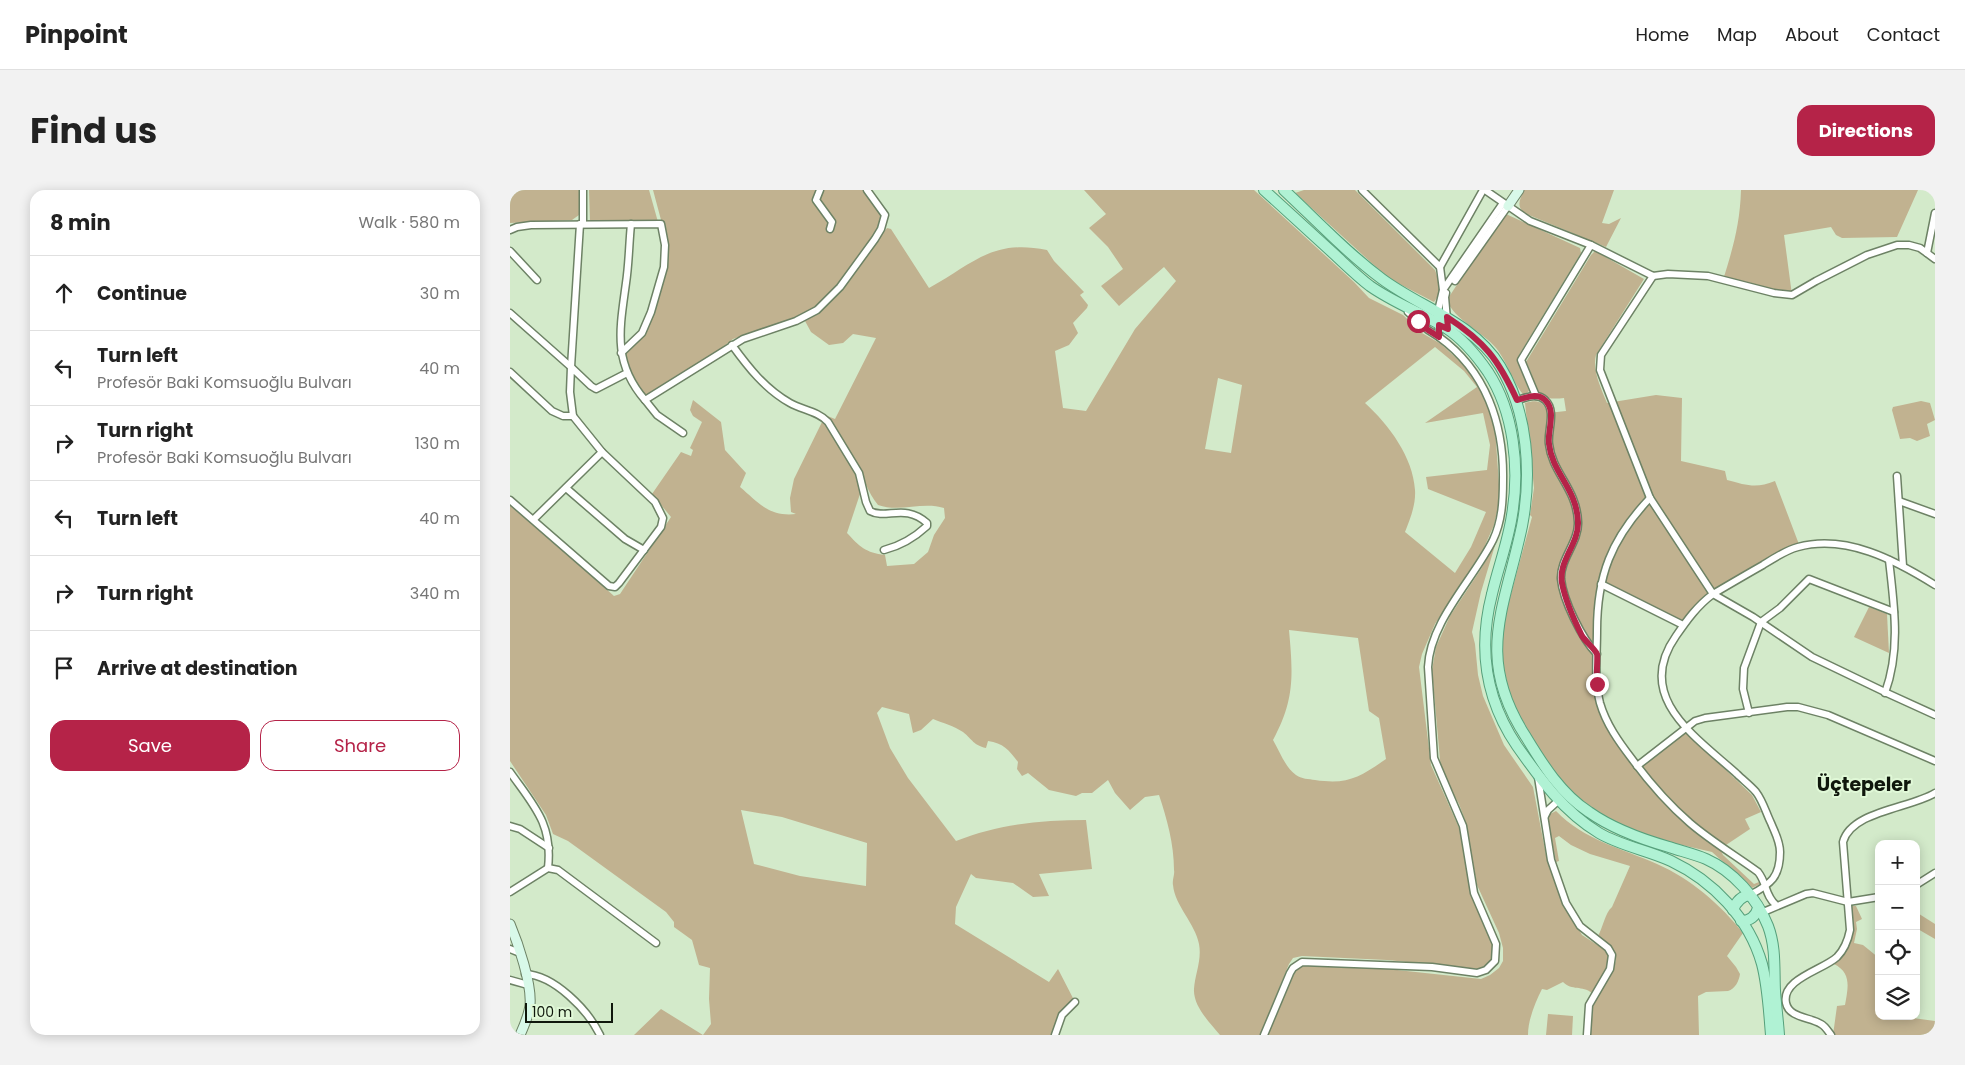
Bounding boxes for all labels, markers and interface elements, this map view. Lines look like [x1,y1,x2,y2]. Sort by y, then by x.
text: Pinpoint [25,18,128,51]
text: Home [1635,22,1689,47]
text: Map [1717,22,1757,47]
text: About [1785,22,1839,47]
text: Contact [1867,22,1940,47]
button: Directions [1797,105,1935,156]
text: Find us [30,106,157,155]
text: 8 min [50,208,111,237]
text: Walk · 580 m [359,211,460,234]
icon: ahead [50,279,78,307]
text: Continue [97,280,187,307]
text: 30 m [420,282,460,305]
route start [1407,310,1430,333]
text: Turn left [97,342,178,369]
icon: left [50,354,78,382]
text: 40 m [419,357,460,380]
text: Profesör Baki Komsuoğlu Bulvarı [97,371,352,394]
text: Turn right [97,417,193,444]
icon: right [50,429,78,457]
text: 130 m [415,432,460,455]
text: Profesör Baki Komsuoğlu Bulvarı [97,446,352,469]
icon: left [50,504,78,532]
text: Turn left [97,505,178,532]
text: 40 m [419,507,460,530]
icon: right [50,579,78,607]
text: Turn right [97,580,193,607]
text: 340 m [410,582,460,605]
icon: arrive [50,654,78,682]
text: Arrive at destination [97,655,298,682]
route end [1586,673,1609,696]
button: Save [50,720,250,771]
button: Share [260,720,460,771]
district label: Üçtepeler [1817,771,1911,798]
map controls [1875,840,1920,1020]
button: + [1875,840,1920,885]
button: − [1875,885,1920,930]
button: locate [1875,930,1920,975]
button: layers [1875,975,1920,1020]
scale bar [525,1000,612,1023]
text: 100 m [532,1002,572,1022]

